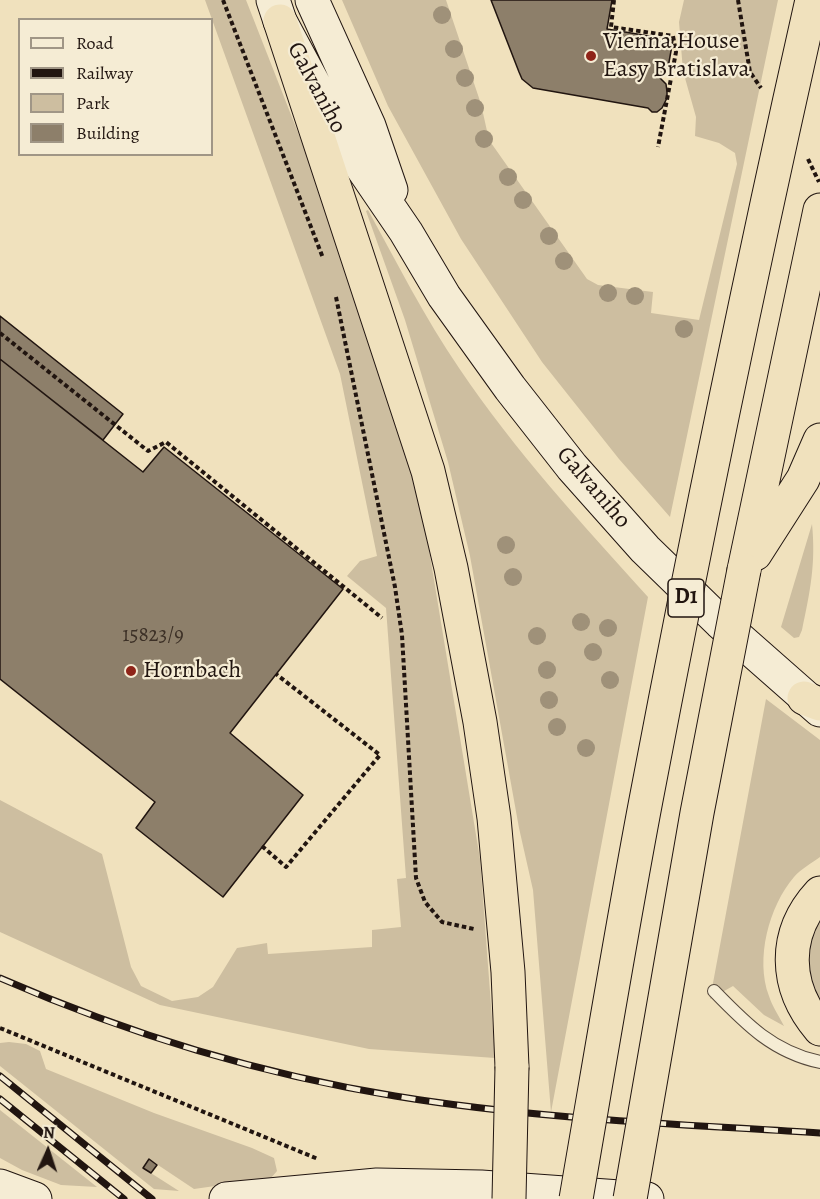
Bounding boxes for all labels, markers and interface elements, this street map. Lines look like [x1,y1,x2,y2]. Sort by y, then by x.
legend [18,18,213,156]
place label: Vienna House Easy Bratislava [603,28,750,84]
text: Road [76,31,113,55]
street label: Galvaniho [280,38,352,138]
marker: Vienna House Easy Bratislava [584,49,598,63]
text: Railway [76,61,133,85]
text: Park [76,91,110,115]
text: Building [76,121,140,145]
street label: Galvaniho [550,441,636,535]
road number: D1 [668,579,704,617]
house number: 15823/9 [122,623,184,649]
place label: Hornbach [143,657,241,685]
marker: Hornbach [124,664,138,678]
north arrow [18,1121,78,1181]
text: N [43,1122,55,1144]

